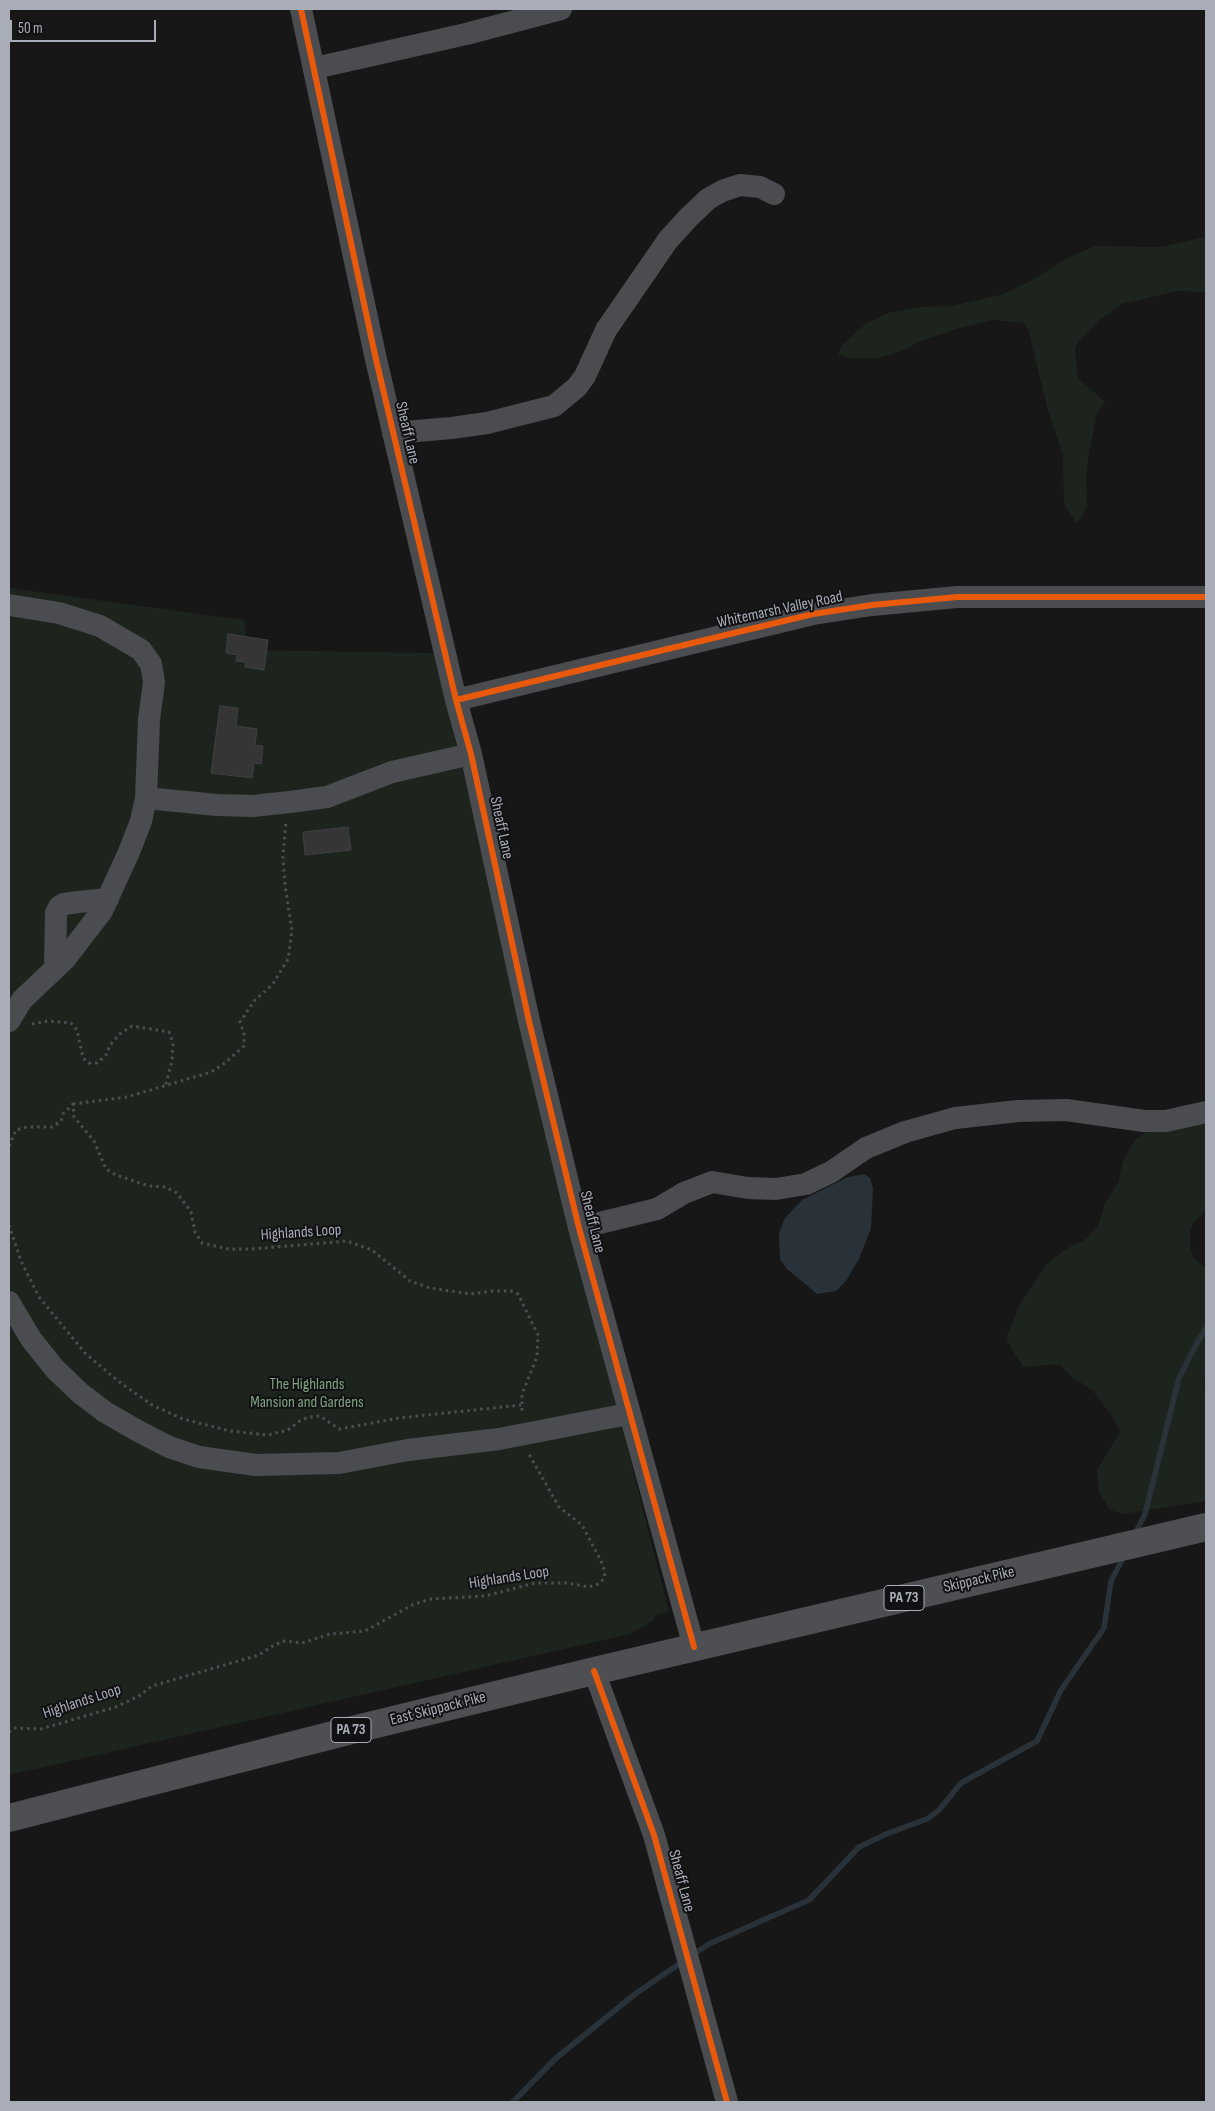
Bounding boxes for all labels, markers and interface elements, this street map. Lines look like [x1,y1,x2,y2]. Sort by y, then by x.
scale bar [12,10,159,42]
text: 50 m [18,19,43,38]
street label: Sheaff Lane [391,400,423,466]
street label: Whitemarsh Valley Road [715,587,845,633]
street label: Sheaff Lane [485,795,517,861]
street label: Sheaff Lane [575,1189,609,1255]
street label: Highlands Loop [260,1221,342,1245]
park label: The Highlands Mansion and Gardens [250,1375,364,1413]
street label: Highlands Loop [468,1562,550,1594]
street label: Skippack Pike [942,1563,1016,1597]
road number: PA 73 [884,1586,924,1610]
street label: Highlands Loop [41,1680,123,1724]
street label: East Skippack Pike [388,1688,488,1730]
road number: PA 73 [331,1718,371,1742]
street label: Sheaff Lane [664,1848,698,1914]

